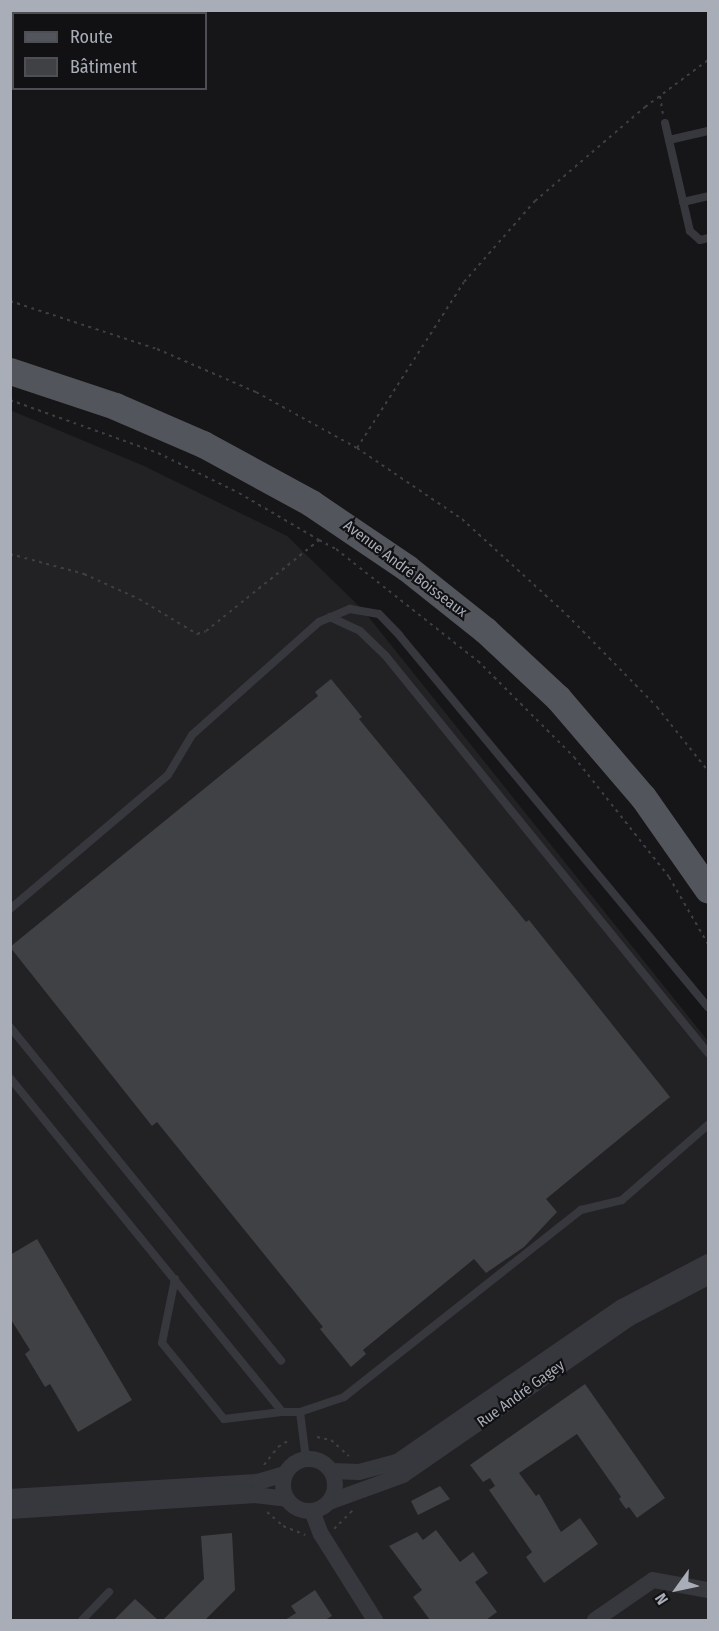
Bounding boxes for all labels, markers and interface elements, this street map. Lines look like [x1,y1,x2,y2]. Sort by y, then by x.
legend [12,12,207,90]
text: Route [70,26,113,48]
text: Bâtiment [70,56,137,78]
street label: Avenue André Boisseaux [340,517,470,621]
street label: Rue André Gagey [474,1356,568,1432]
north arrow [647,1559,707,1619]
text: N [651,1590,672,1608]

